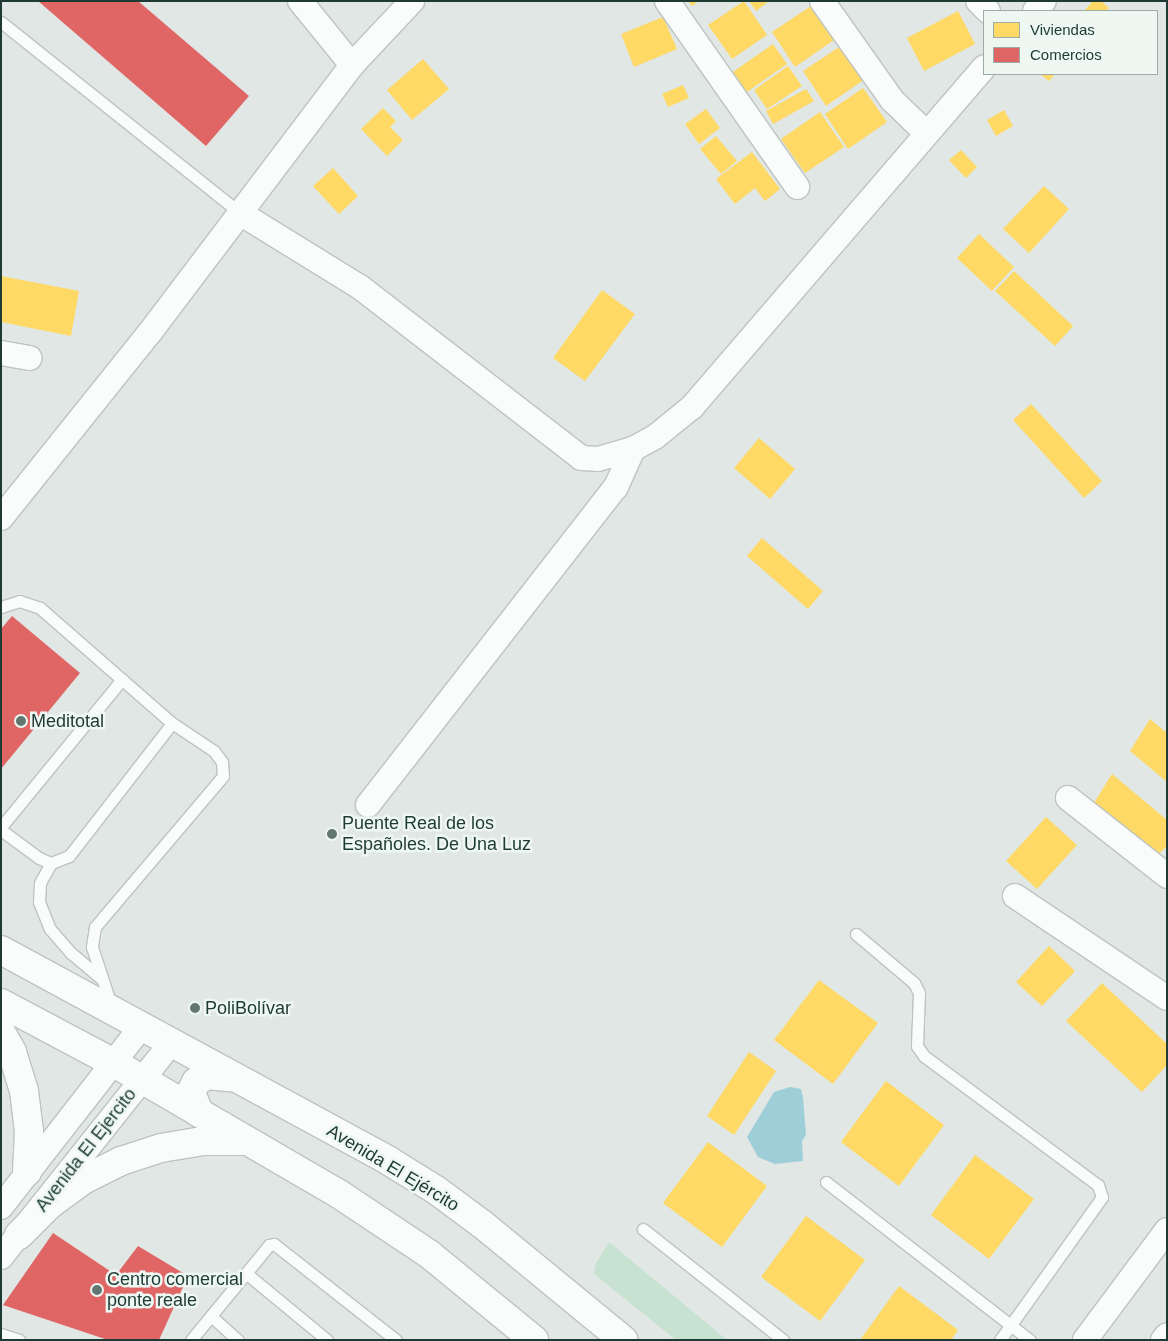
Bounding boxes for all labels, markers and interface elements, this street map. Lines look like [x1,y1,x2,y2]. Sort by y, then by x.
legend [983,10,1158,75]
text: Viviendas [1030,21,1095,38]
text: Comercios [1030,46,1102,63]
place label: Meditotal [31,710,104,732]
marker: Meditotal [15,715,27,727]
place label: Puente Real de los Españoles. De Una Luz [342,813,531,856]
marker: Puente Real de los Españoles. De Una Luz [326,828,338,840]
place label: PoliBolívar [205,997,291,1019]
marker: PoliBolívar [189,1002,201,1014]
street label: Avenida El Ejercito [31,1084,141,1216]
street label: Avenida El Ejército [323,1120,463,1216]
place label: Centro comercial ponte reale [107,1269,243,1312]
marker: Centro comercial ponte reale [91,1284,103,1296]

